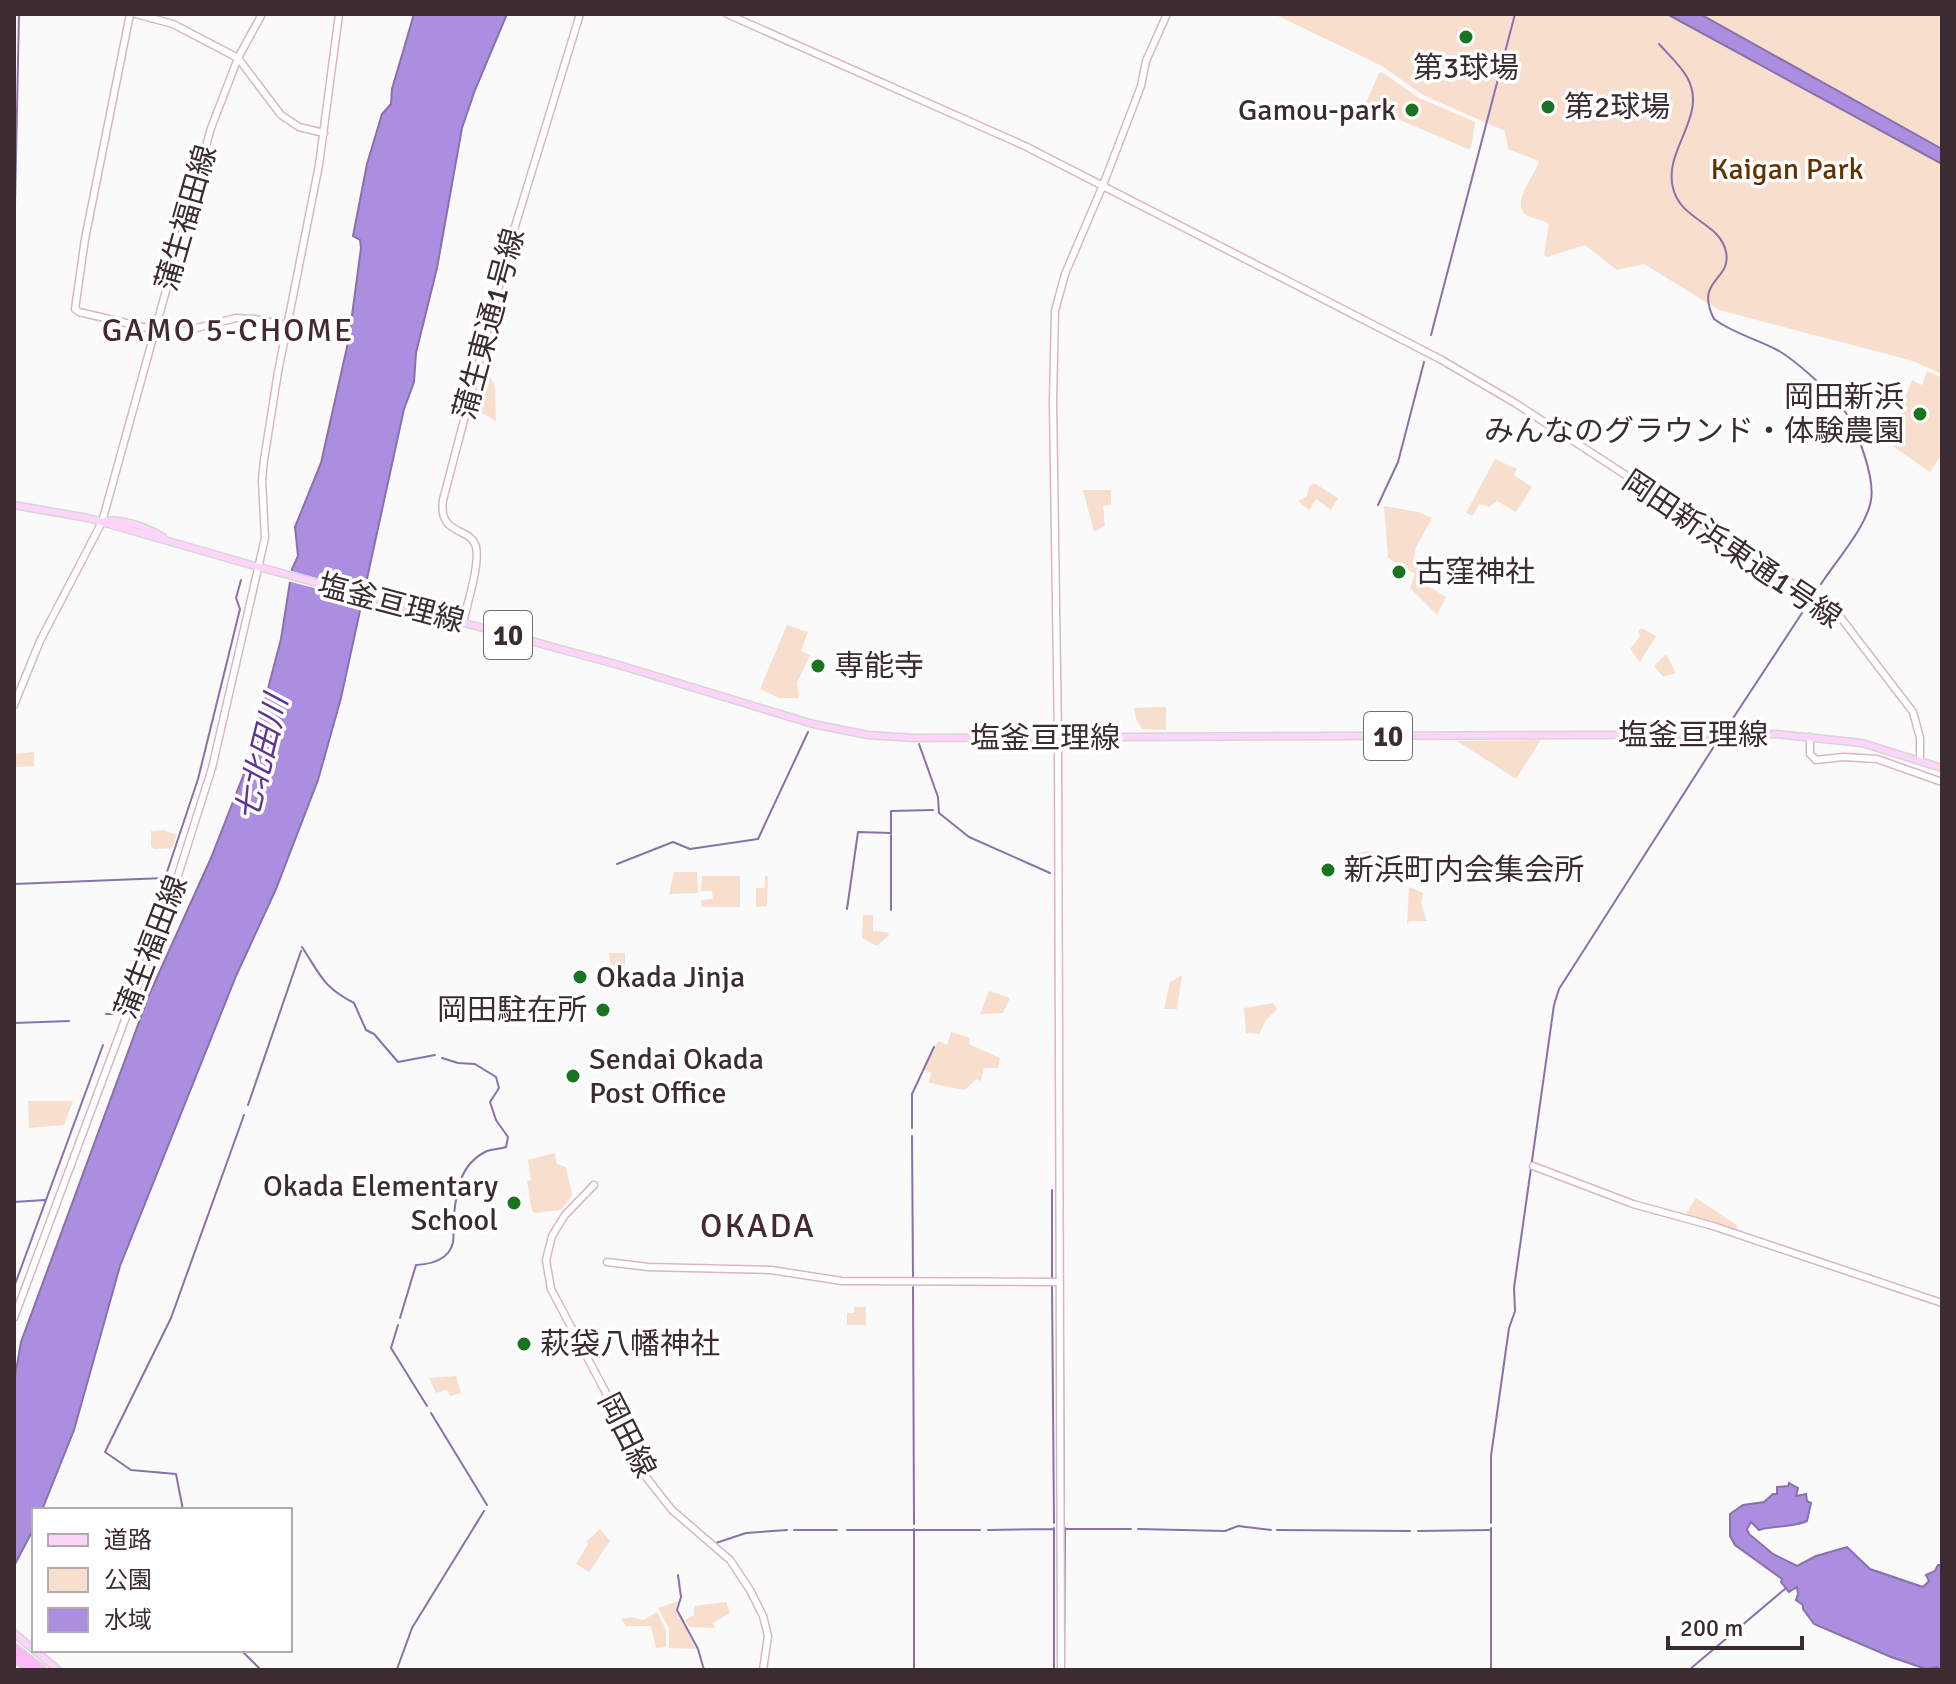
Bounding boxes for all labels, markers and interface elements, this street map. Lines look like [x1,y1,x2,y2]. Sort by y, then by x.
marker: 第3球場 [1457,28,1475,46]
place label: 第3球場 [1413,50,1519,87]
place label: 第2球場 [1564,89,1670,126]
place label: Gamou-park [1238,92,1396,129]
marker: 第2球場 [1539,98,1557,116]
marker: Gamou-park [1403,101,1421,119]
street label: 蒲生福田線 [148,141,225,295]
park label: Kaigan Park [1711,151,1863,188]
street label: 蒲生東通1号線 [446,225,533,424]
district label: GAMO 5-CHOME [102,311,354,350]
place label: 岡田新浜 みんなのグラウンド・体験農園 [1484,379,1904,450]
marker: 岡田新浜 みんなのグラウンド・体験農園 [1911,405,1929,423]
street label: 岡田新浜東通1号線 [1615,462,1848,636]
place label: 古窪神社 [1415,554,1535,591]
marker: 古窪神社 [1390,563,1408,581]
street label: 塩釜亘理線 [314,566,468,641]
road number: 10 [484,611,532,659]
place label: 専能寺 [834,648,924,685]
marker: 専能寺 [809,657,827,675]
water label: 七北田川 [227,688,297,825]
road number: 10 [1364,712,1412,760]
street label: 塩釜亘理線 [1618,717,1768,754]
street label: 塩釜亘理線 [970,720,1120,757]
place label: 新浜町内会集会所 [1344,852,1584,889]
marker: 新浜町内会集会所 [1319,861,1337,879]
street label: 蒲生福田線 [107,871,196,1024]
place label: Okada Jinja [596,959,745,996]
marker: Okada Jinja [571,968,589,986]
place label: 岡田駐在所 [437,992,587,1029]
marker: 岡田駐在所 [594,1001,612,1019]
place label: Sendai Okada Post Office [589,1041,764,1112]
marker: Sendai Okada Post Office [564,1067,582,1085]
place label: Okada Elementary School [263,1168,498,1239]
marker: Okada Elementary School [505,1194,523,1212]
district label: OKADA [700,1205,816,1247]
place label: 萩袋八幡神社 [540,1326,720,1363]
marker: 萩袋八幡神社 [515,1335,533,1353]
street label: 岡田線 [590,1387,663,1484]
legend [32,1508,292,1652]
text: 道路 [104,1525,152,1555]
text: 公園 [104,1565,152,1595]
scale bar [1668,1600,1802,1650]
text: 水域 [104,1605,152,1635]
text: 200 m [1680,1613,1743,1643]

